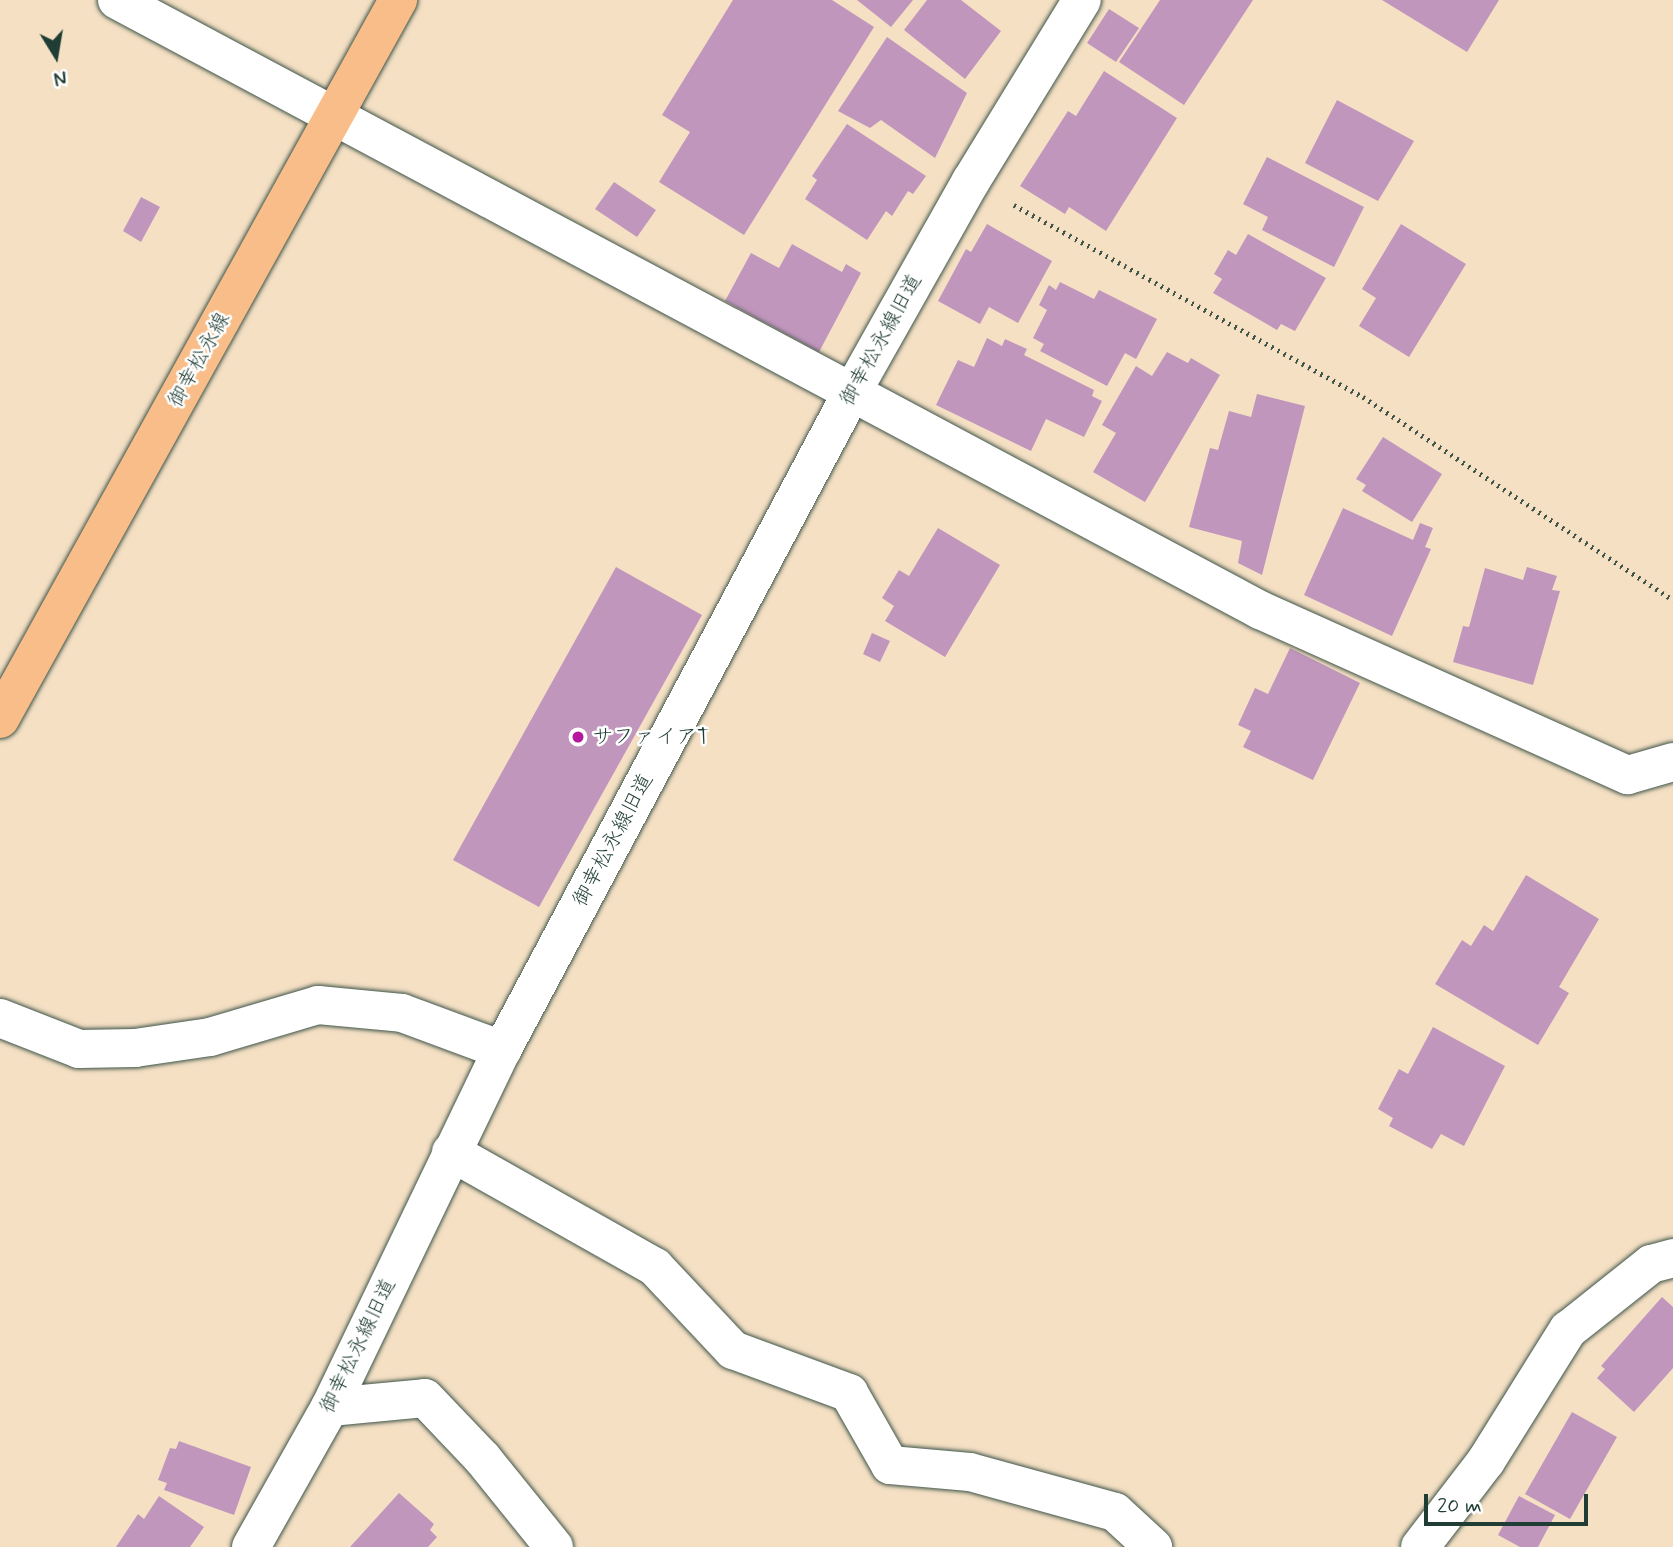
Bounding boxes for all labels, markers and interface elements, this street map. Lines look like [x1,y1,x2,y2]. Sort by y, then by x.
north arrow [21,21,91,91]
text: N [52,64,69,91]
street label: 御幸松永線旧道 [834,270,928,410]
street label: 御幸松永線 [163,308,235,412]
place label: サファイアT [592,724,709,750]
marker: サファイアT [570,729,586,745]
street label: 御幸松永線旧道 [567,769,659,911]
street label: 御幸松永線旧道 [314,1274,402,1418]
scale bar [1428,1480,1592,1524]
text: 20 m [1437,1492,1482,1520]

